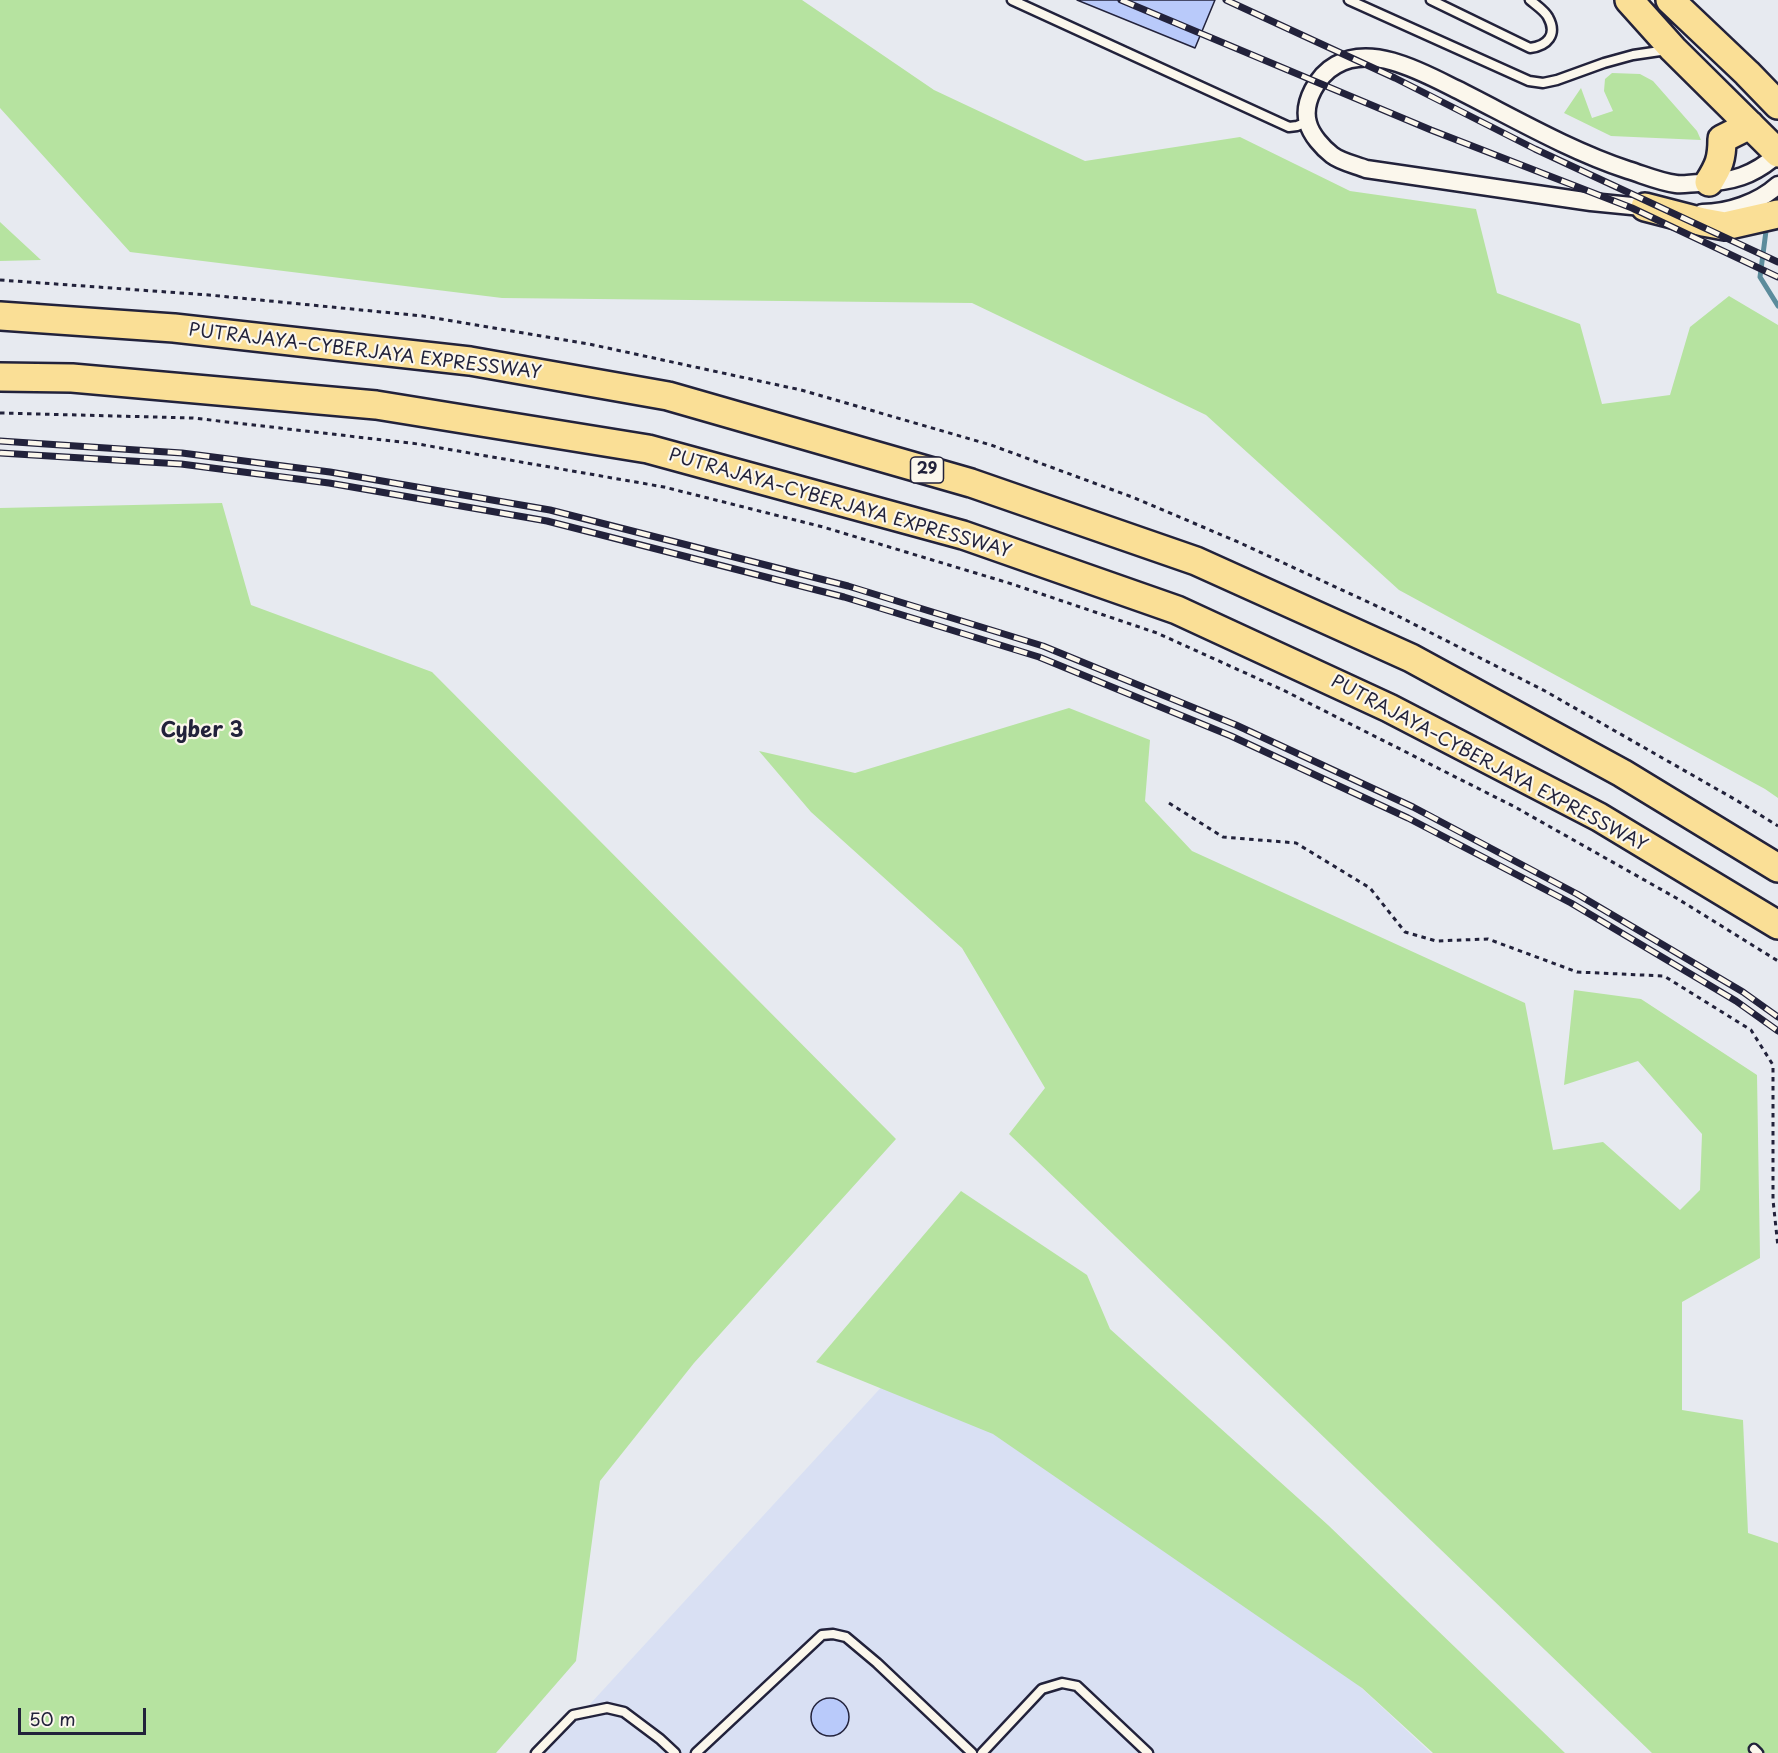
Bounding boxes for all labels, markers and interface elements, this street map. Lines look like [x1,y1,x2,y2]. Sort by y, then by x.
street label: PUTRAJAYA–CYBERJAYA EXPRESSWAY [187,320,543,384]
street label: PUTRAJAYA–CYBERJAYA EXPRESSWAY [666,445,1014,563]
road number: 29 [910,457,944,483]
street label: PUTRAJAYA–CYBERJAYA EXPRESSWAY [1327,671,1651,857]
district label: Cyber 3 [161,718,243,744]
scale bar [21,1696,148,1734]
text: 50 m [29,1705,76,1732]

